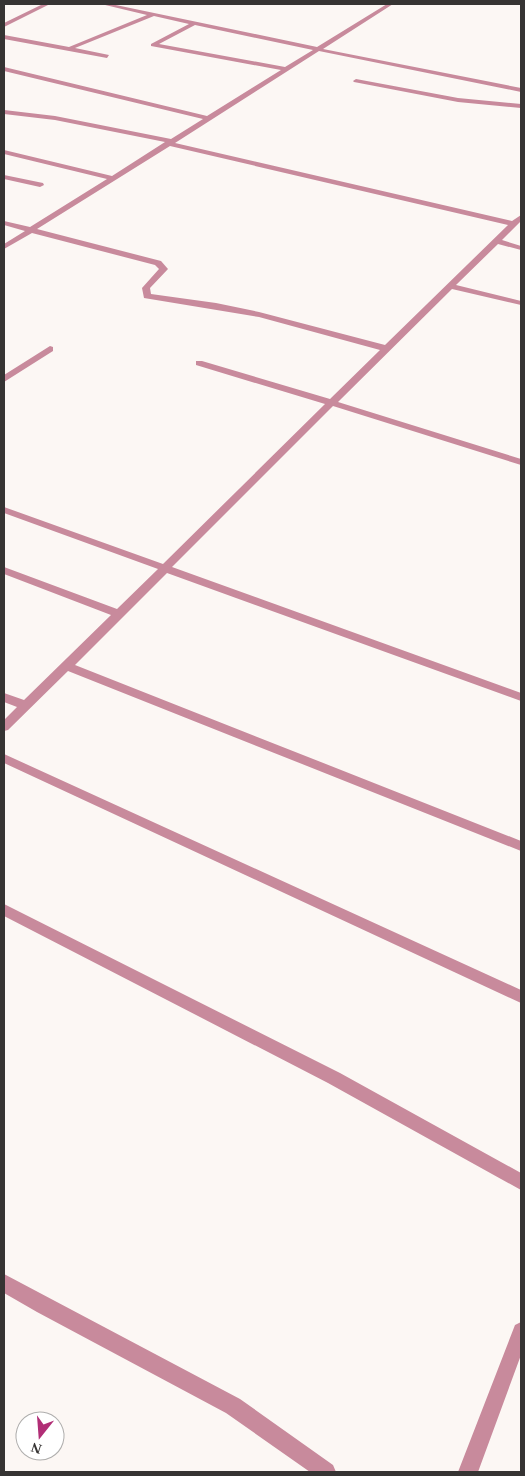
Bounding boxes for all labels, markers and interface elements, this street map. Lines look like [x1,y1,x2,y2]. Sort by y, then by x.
north arrow [15,1411,65,1461]
text: N [29,1439,43,1457]

